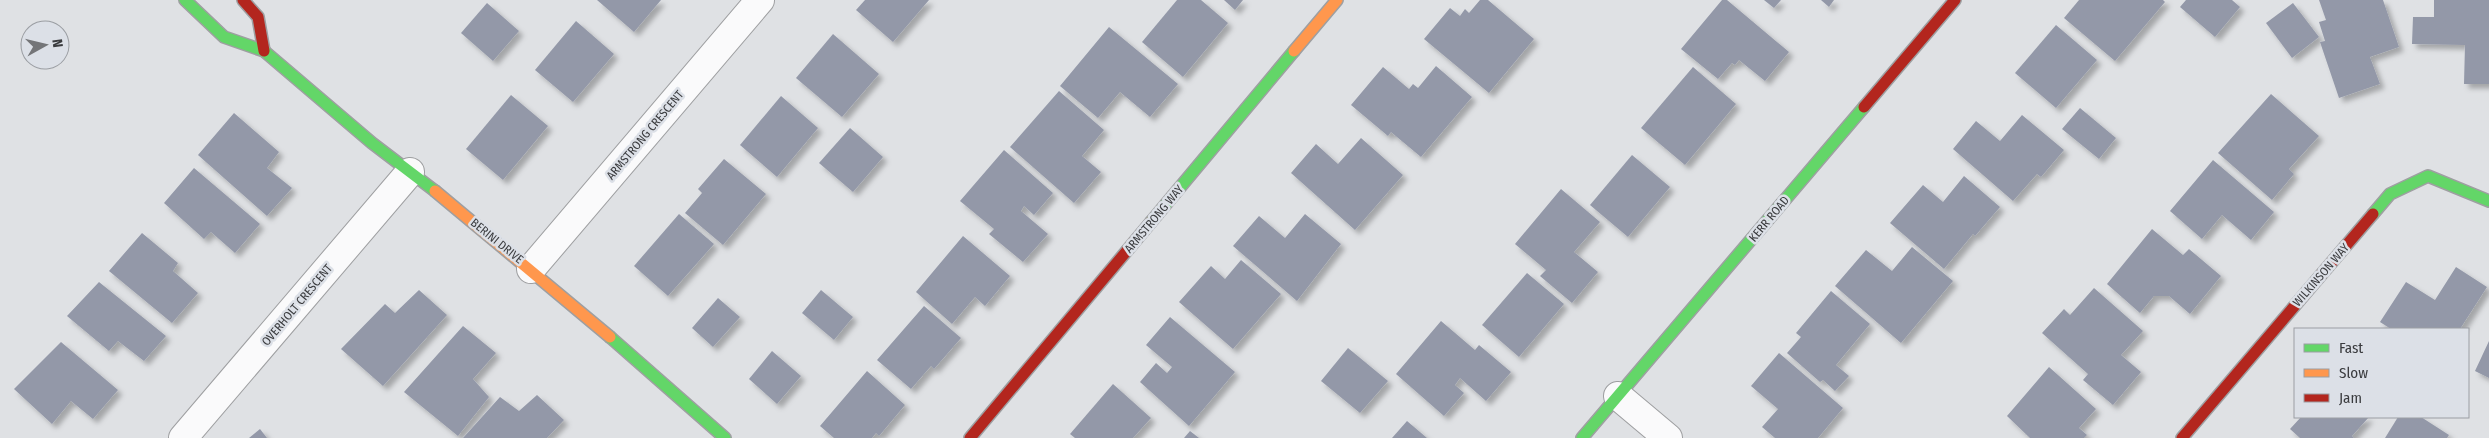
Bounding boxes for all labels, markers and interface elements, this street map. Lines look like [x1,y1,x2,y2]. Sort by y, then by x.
north arrow [20,20,70,70]
text: N [48,38,66,49]
street label: ARMSTRONG CRESCENT [604,87,687,182]
street label: ARMSTRONG WAY [1122,182,1186,256]
street label: KERR ROAD [1746,193,1792,245]
street label: BERINI DRIVE [468,216,526,267]
street label: WILKINSON WAY [2290,241,2352,309]
street label: OVERHOLT CRESCENT [259,261,335,349]
legend [2294,328,2469,418]
text: Fast [2339,339,2363,357]
text: Slow [2339,364,2368,382]
text: Jam [2339,389,2362,407]

